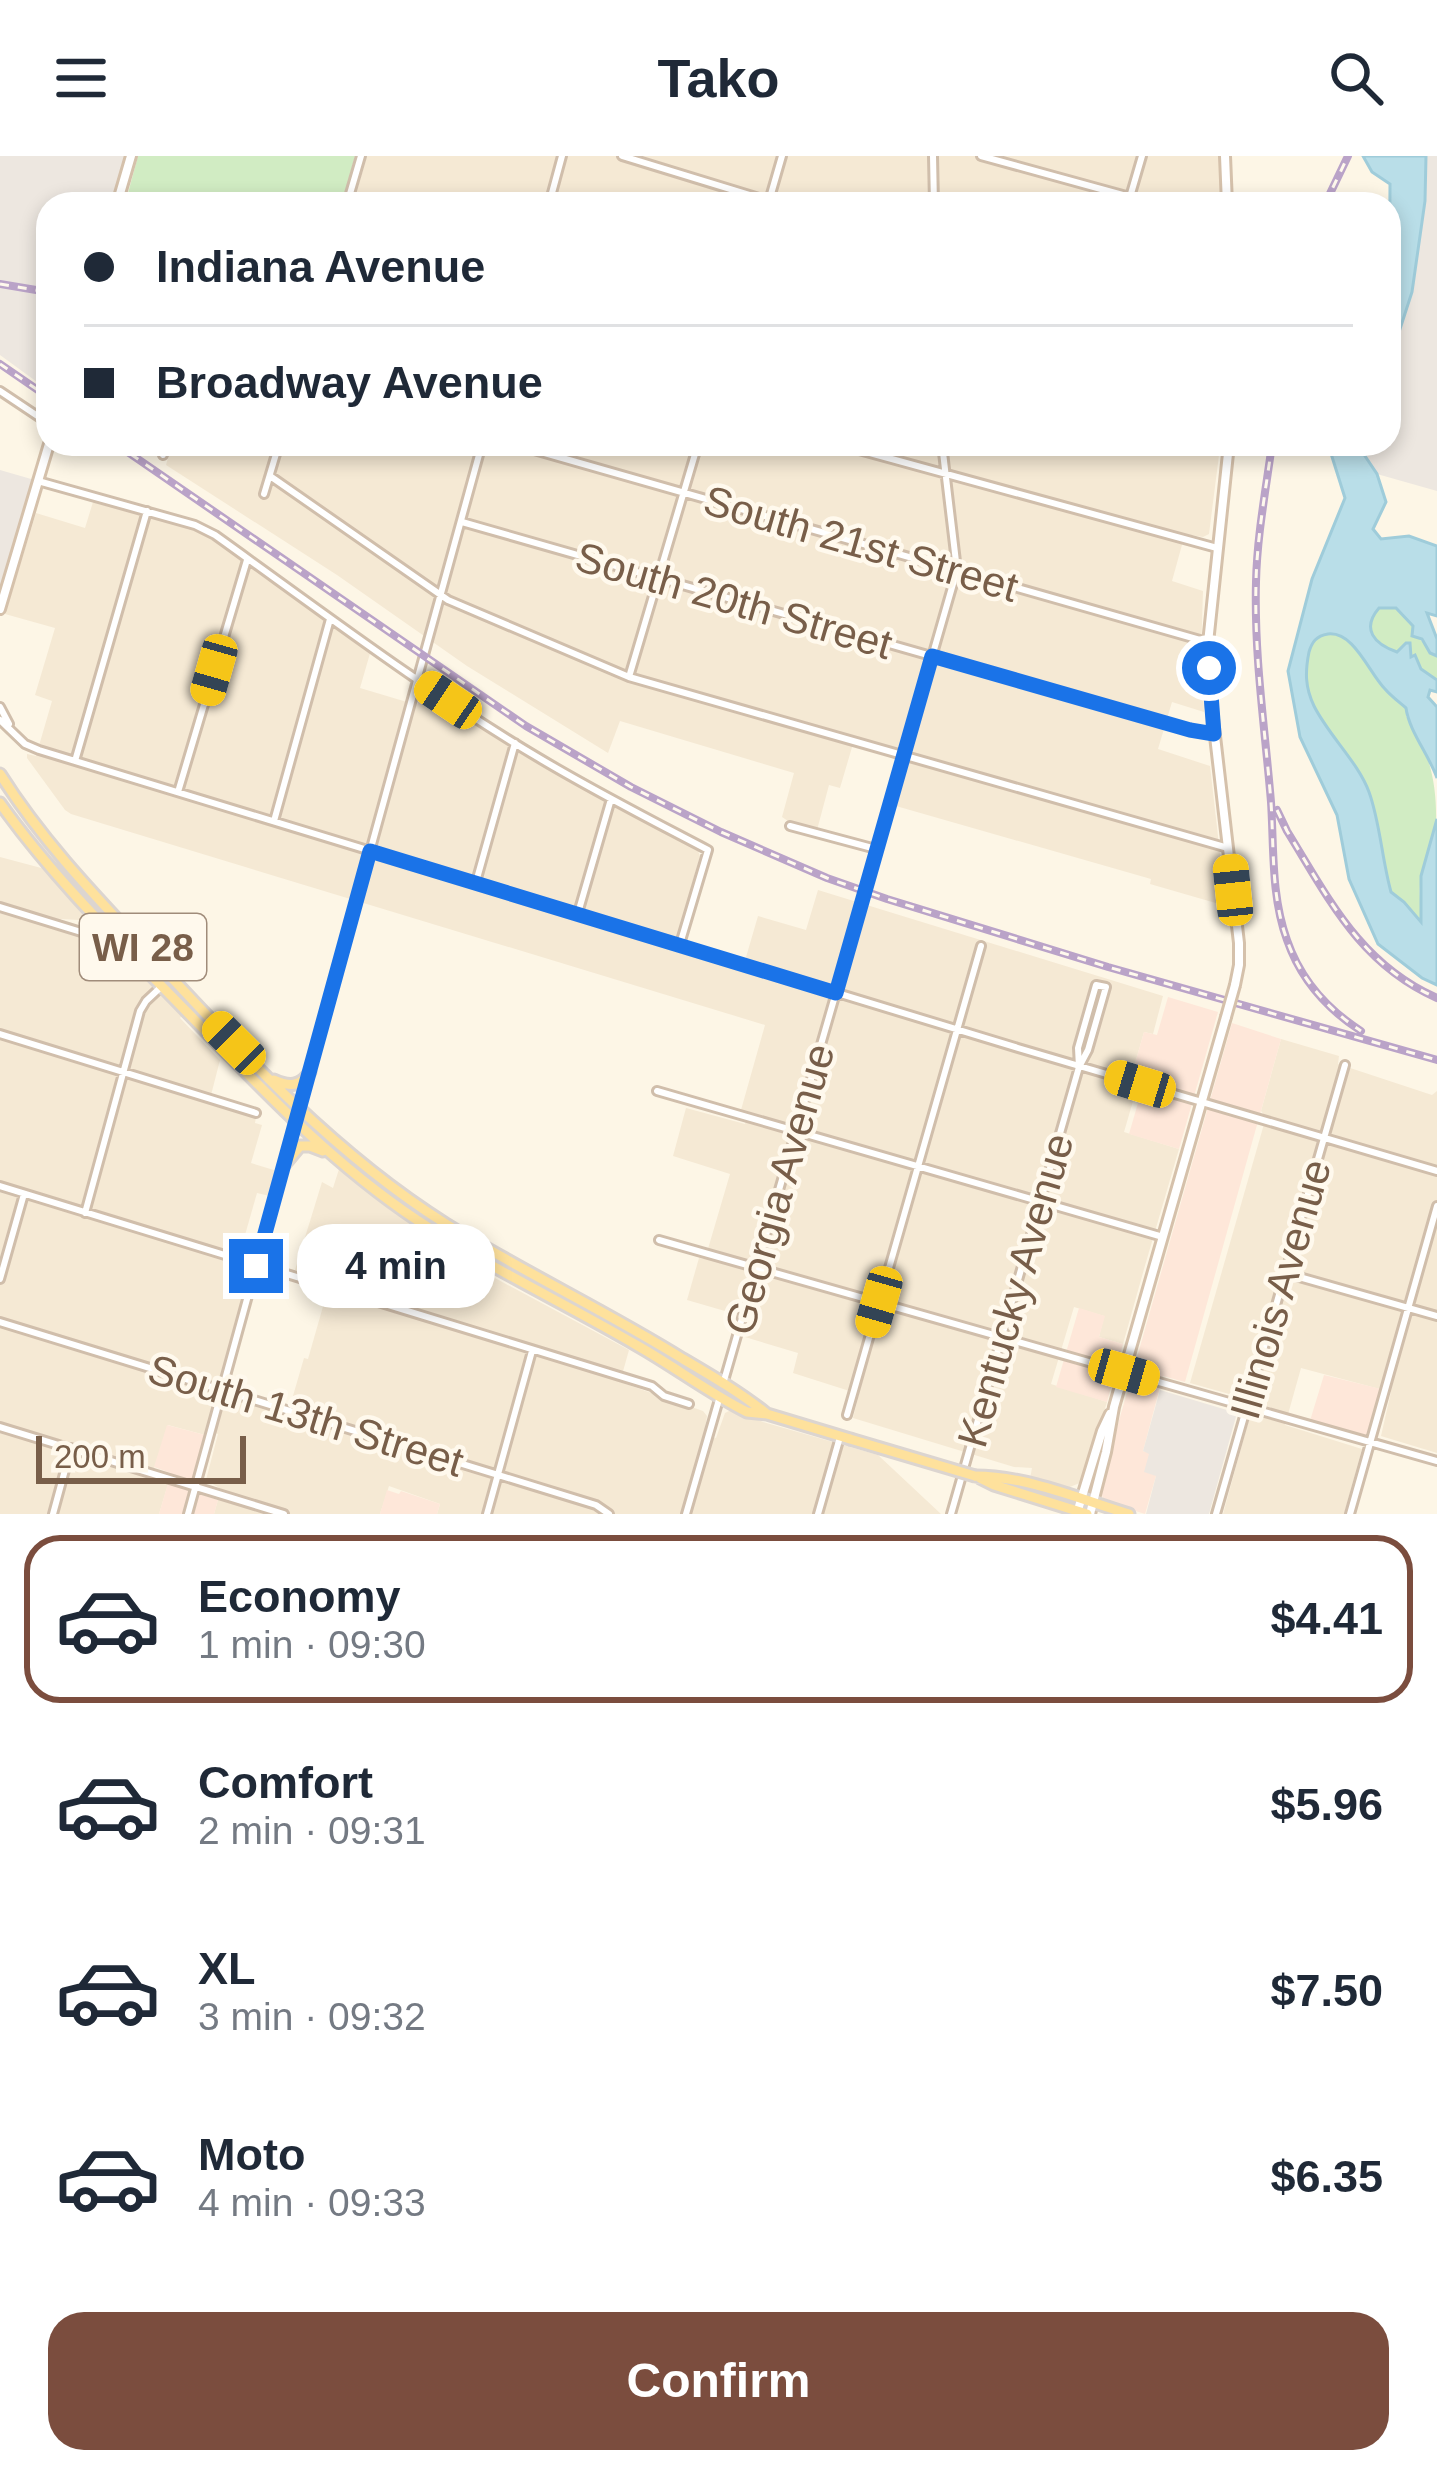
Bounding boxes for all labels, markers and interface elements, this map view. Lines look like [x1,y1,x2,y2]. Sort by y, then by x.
icon: menu [48,45,114,111]
icon: search [1323,45,1389,111]
text: Tako [657,48,780,108]
text: Indiana Avenue [156,241,485,292]
text: Broadway Avenue [156,357,543,408]
street label: South 21st Street [698,476,1024,611]
street label: South 20th Street [570,533,898,668]
car [187,630,241,710]
route start [1182,641,1236,695]
car [408,665,488,735]
car [1211,852,1255,928]
road number: WI 28 [80,914,206,980]
car [196,1005,272,1081]
street label: Georgia Avenue [715,1038,843,1340]
car [1100,1056,1180,1112]
street label: Kentucky Avenue [948,1128,1083,1452]
street label: Illinois Avenue [1221,1154,1340,1424]
callout: 4 min [298,1224,496,1308]
route end [229,1239,283,1293]
text: 4 min [345,1244,447,1287]
car [852,1262,906,1342]
street label: South 13th Street [143,1345,469,1486]
car [1084,1345,1164,1399]
scale bar [36,1430,246,1483]
text: 200 m [54,1438,146,1475]
icon: car [54,1565,162,1673]
text: Economy [198,1571,401,1622]
text: $4.41 [1270,1593,1383,1644]
text: 1 min · 09:30 [198,1623,426,1666]
icon: car [54,1751,162,1859]
text: Comfort [198,1757,373,1808]
text: $5.96 [1270,1779,1383,1830]
text: 2 min · 09:31 [198,1809,426,1852]
icon: car [54,1937,162,2045]
text: XL [198,1943,256,1994]
text: $7.50 [1270,1965,1383,2016]
text: 3 min · 09:32 [198,1995,426,2038]
icon: car [54,2123,162,2231]
text: Moto [198,2129,305,2180]
text: $6.35 [1270,2151,1383,2202]
text: 4 min · 09:33 [198,2181,426,2224]
button: Confirm [48,2312,1389,2450]

